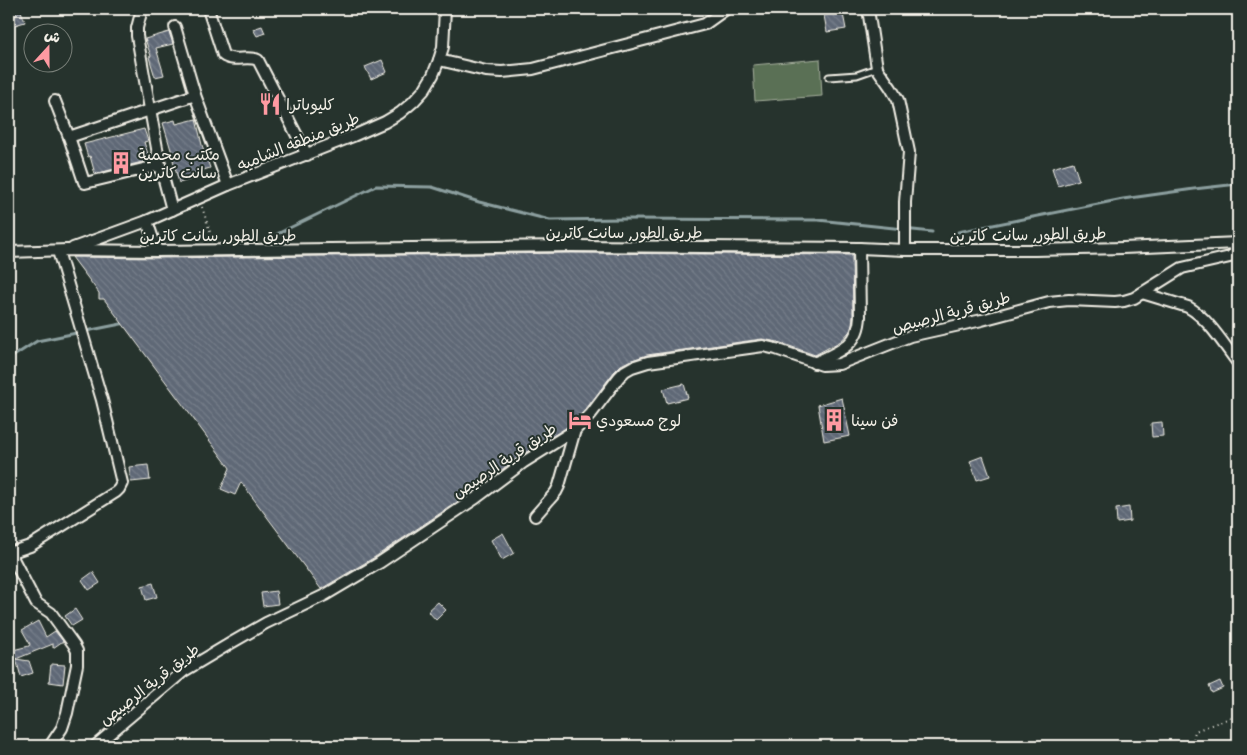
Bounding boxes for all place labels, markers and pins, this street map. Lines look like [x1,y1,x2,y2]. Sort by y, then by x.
restaurant icon: كليوباترا [257,91,283,117]
place label: كليوباترا [286,98,335,117]
place label: مكتب محمية سانت كاترين [138,147,220,185]
building icon: مكتب محمية سانت كاترين [108,150,134,176]
hotel icon: لوج مسعودي [567,407,593,433]
building icon: فن سينا [821,407,847,433]
place label: لوج مسعودي [596,414,681,433]
place label: فن سينا [851,414,898,433]

